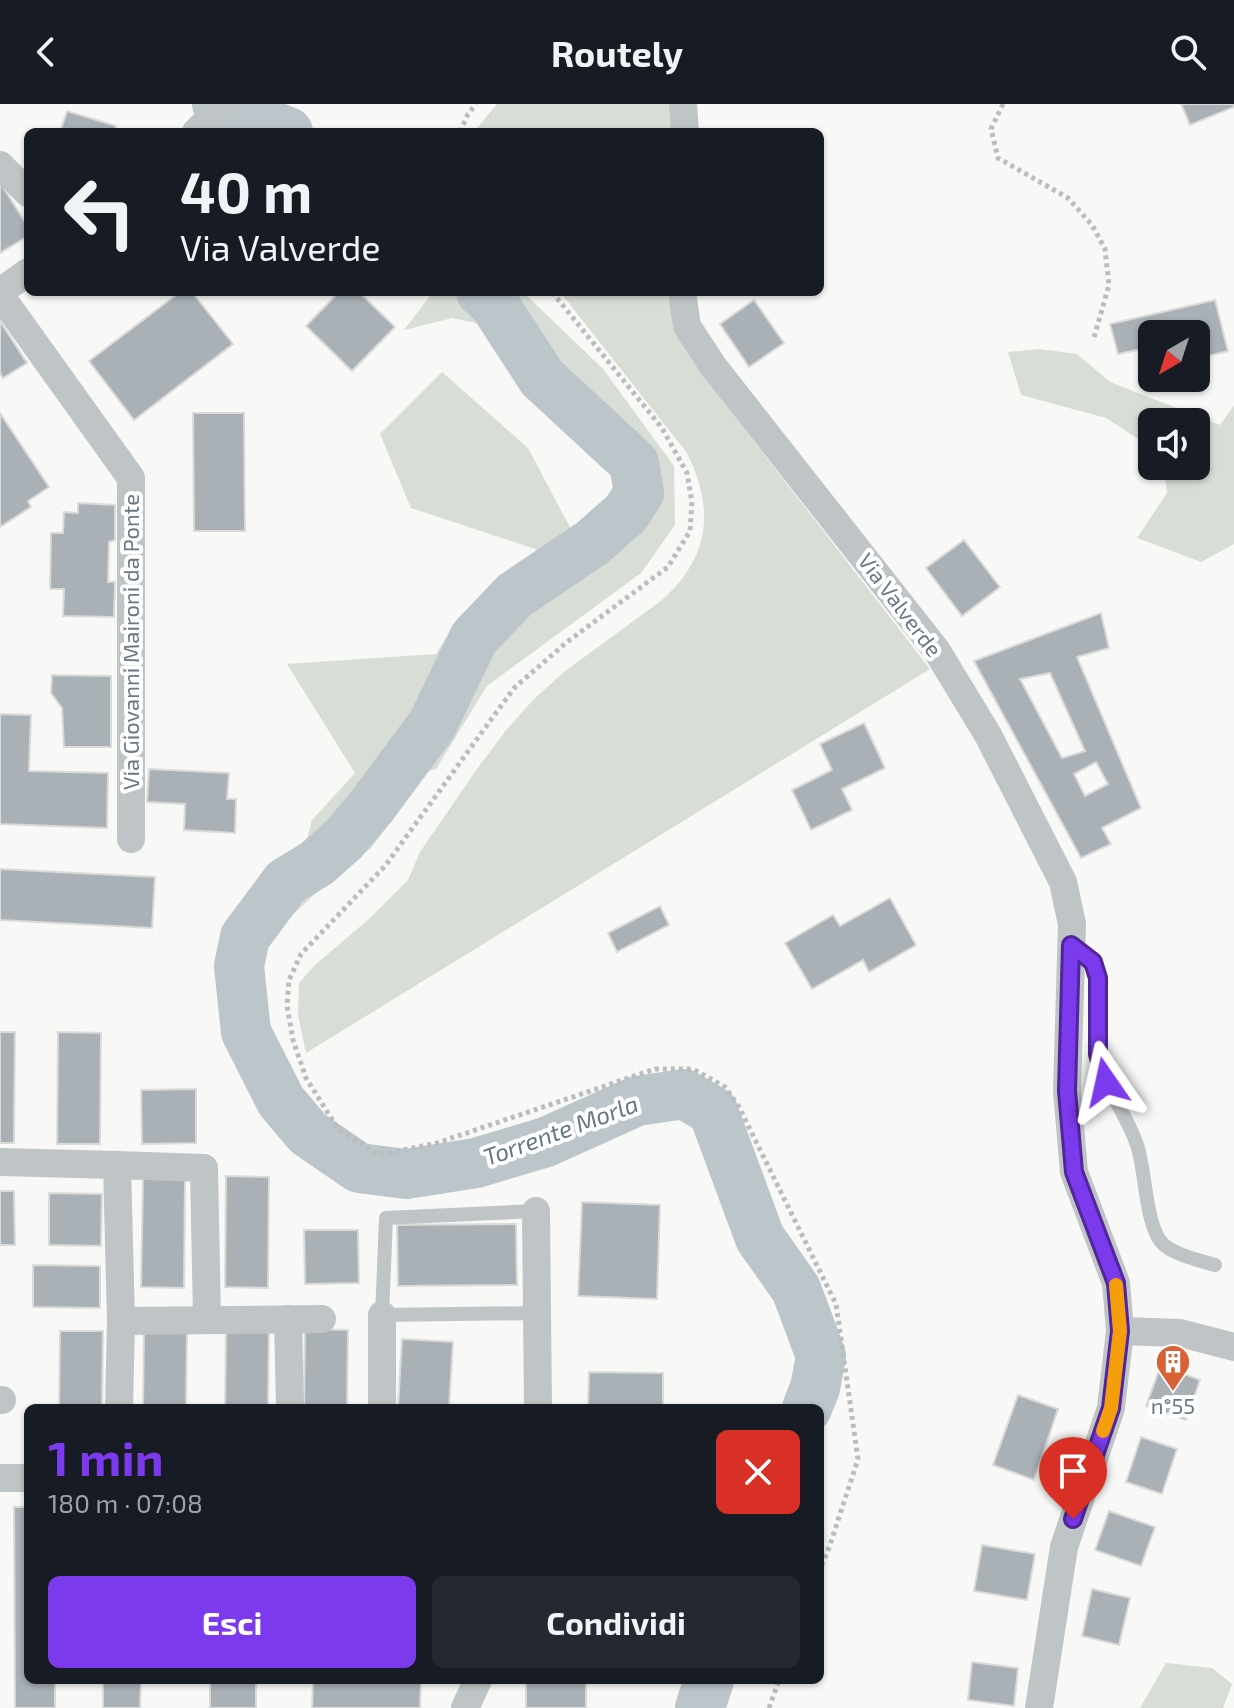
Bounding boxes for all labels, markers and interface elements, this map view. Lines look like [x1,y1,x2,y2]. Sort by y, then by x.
icon: back [24,30,68,74]
icon: search [1166,30,1210,74]
text: Routely [551,31,683,74]
text: 40 m [180,157,312,224]
icon: left [48,160,152,264]
text: Via Valverde [180,225,381,268]
north arrow [1138,320,1210,392]
map controls [1138,320,1210,480]
button: sound [1138,408,1210,480]
street label: Via Giovanni Maironi da Ponte [117,494,143,790]
street label: Via Valverde [854,548,948,661]
position arrow [1064,1040,1148,1124]
water label: Torrente Morla [479,1088,642,1171]
building icon: n°55 [1154,1343,1192,1393]
place label: n°55 [1151,1392,1195,1418]
text: 1 min [48,1428,164,1486]
button: close [716,1430,800,1514]
pin [1039,1437,1107,1519]
icon: arrive [1051,1449,1095,1493]
text: 180 m · 07:08 [48,1487,203,1518]
button: Esci [48,1576,416,1668]
button: Condividi [432,1576,800,1668]

